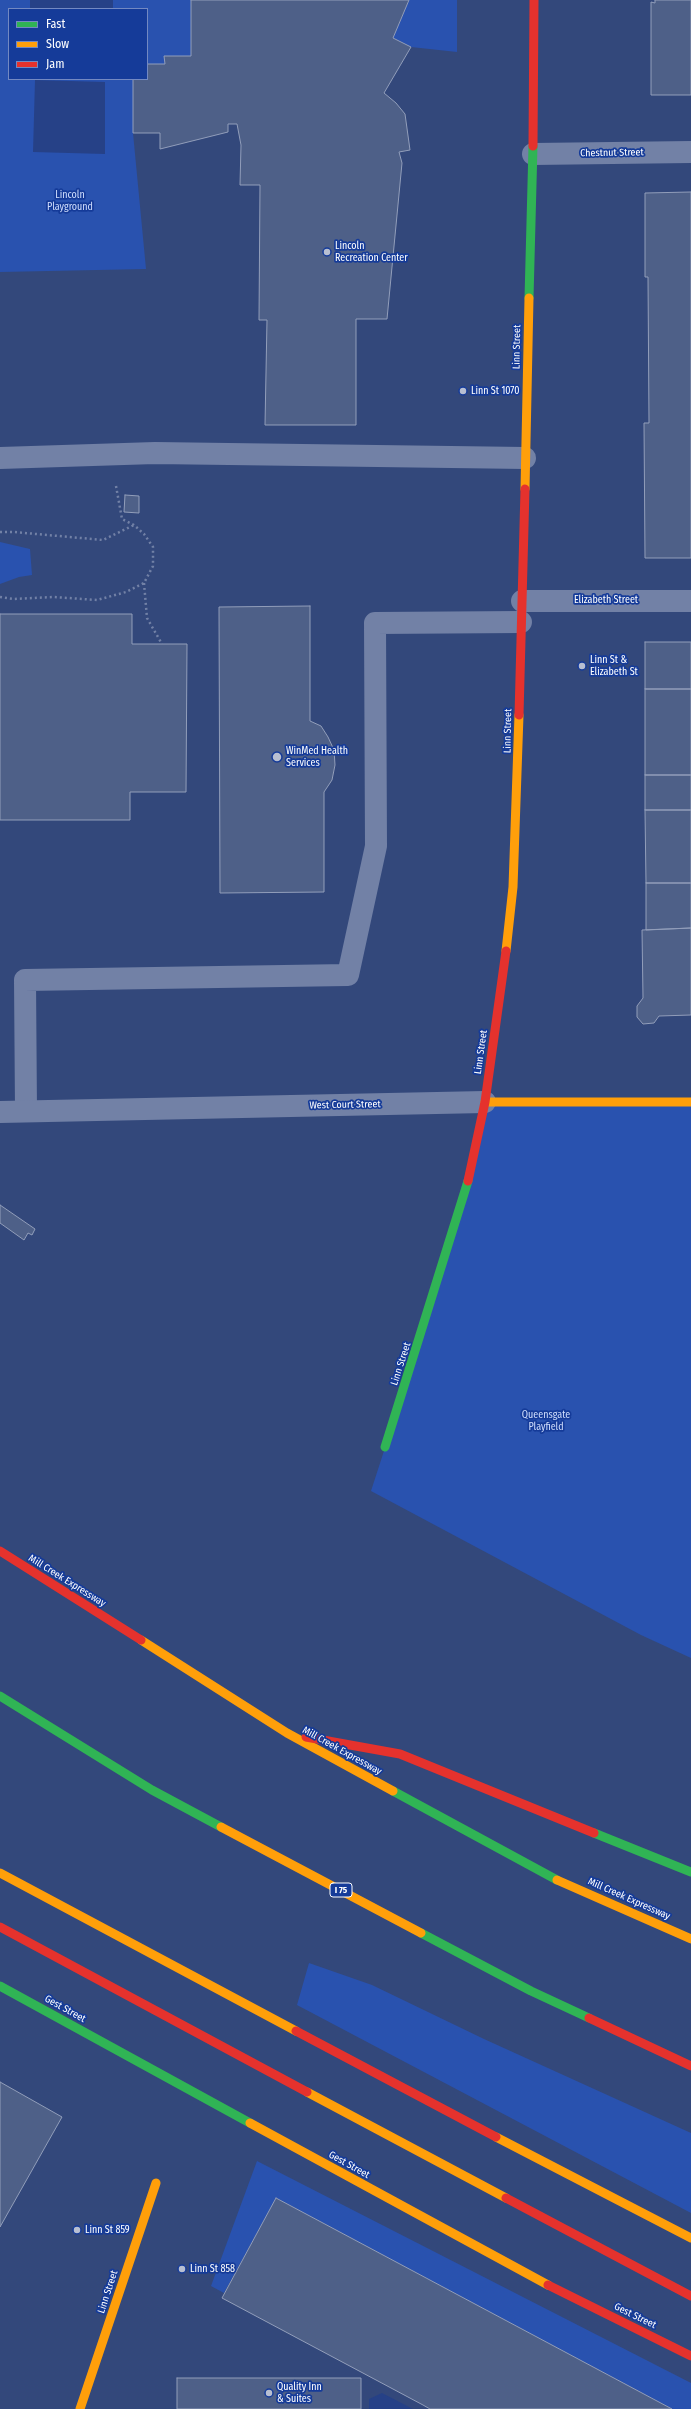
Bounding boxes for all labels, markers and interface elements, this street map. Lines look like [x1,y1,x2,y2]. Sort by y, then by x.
legend [8,8,148,80]
text: Fast [46,17,65,31]
text: Slow [46,37,69,51]
text: Jam [46,57,64,71]
street label: Chestnut Street [580,146,644,160]
park label: Lincoln Playground [47,189,93,212]
place label: Lincoln Recreation Center [335,240,408,264]
marker: Lincoln Recreation Center [322,247,332,257]
street label: Linn Street [511,325,523,369]
place label: Linn St 1070 [471,385,519,397]
marker: Linn St 1070 [458,386,468,396]
street label: Elizabeth Street [574,594,638,606]
place label: Linn St & Elizabeth St [590,654,638,678]
marker: Linn St & Elizabeth St [577,661,587,671]
street label: Linn Street [502,709,514,753]
place label: WinMed Health Services [286,745,348,768]
marker: WinMed Health Services [271,751,283,763]
street label: Linn Street [472,1029,490,1075]
street label: West Court Street [309,1098,381,1112]
street label: Linn Street [388,1341,414,1387]
park label: Queensgate Playfield [522,1409,570,1432]
street label: Mill Creek Expressway [26,1552,108,1610]
street label: Mill Creek Expressway [300,1724,384,1778]
street label: Mill Creek Expressway [586,1875,672,1923]
road number: I 75 [330,1883,352,1897]
street label: Gest Street [42,1993,88,2025]
street label: Gest Street [326,2149,372,2181]
place label: Linn St 859 [85,2224,130,2236]
marker: Linn St 859 [72,2225,82,2235]
place label: Linn St 858 [190,2263,235,2275]
marker: Linn St 858 [177,2264,187,2274]
street label: Linn Street [95,2269,121,2315]
street label: Gest Street [612,2301,658,2331]
place label: Quality Inn & Suites [277,2381,322,2404]
marker: Quality Inn & Suites [264,2388,274,2398]

